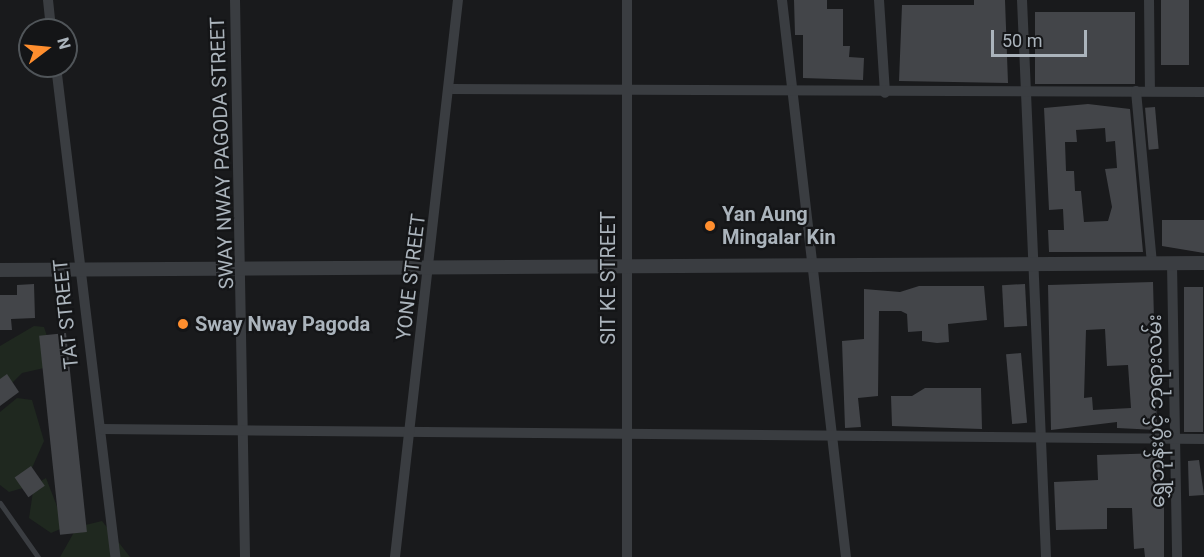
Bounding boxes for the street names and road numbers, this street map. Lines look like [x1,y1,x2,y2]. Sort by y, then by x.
street label: SWAY NWAY PAGODA STREET [205,16,239,290]
street label: SIT KE STREET [596,211,620,345]
street label: YONE STREET [391,212,431,342]
street label: TAT STREET [48,258,84,370]
street label: ရွှေဘုန်းပွင့် ဘုရားလမ်း [1142,314,1170,508]

